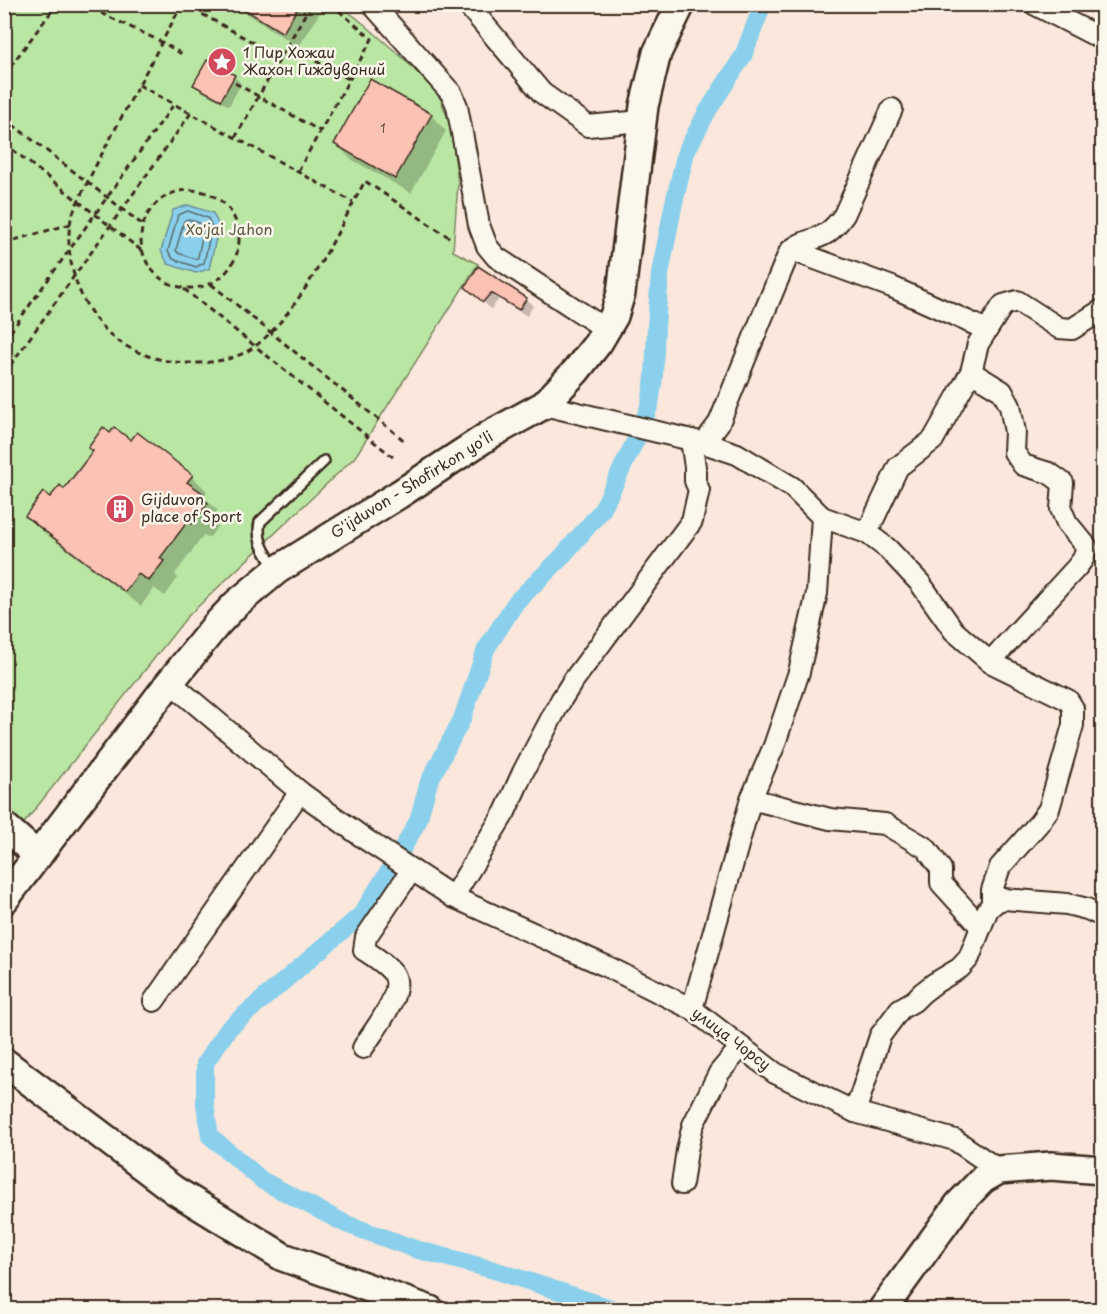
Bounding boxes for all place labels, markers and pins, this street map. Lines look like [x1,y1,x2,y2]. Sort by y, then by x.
place label: 1 Пир Хожаи Жахон Гиждувоний [243,40,385,80]
place icon: 1 Пир Хожаи Жахон Гиждувоний [206,46,238,78]
place label: Gijduvon place of Sport [141,487,242,527]
building icon: Gijduvon place of Sport [104,493,136,525]

